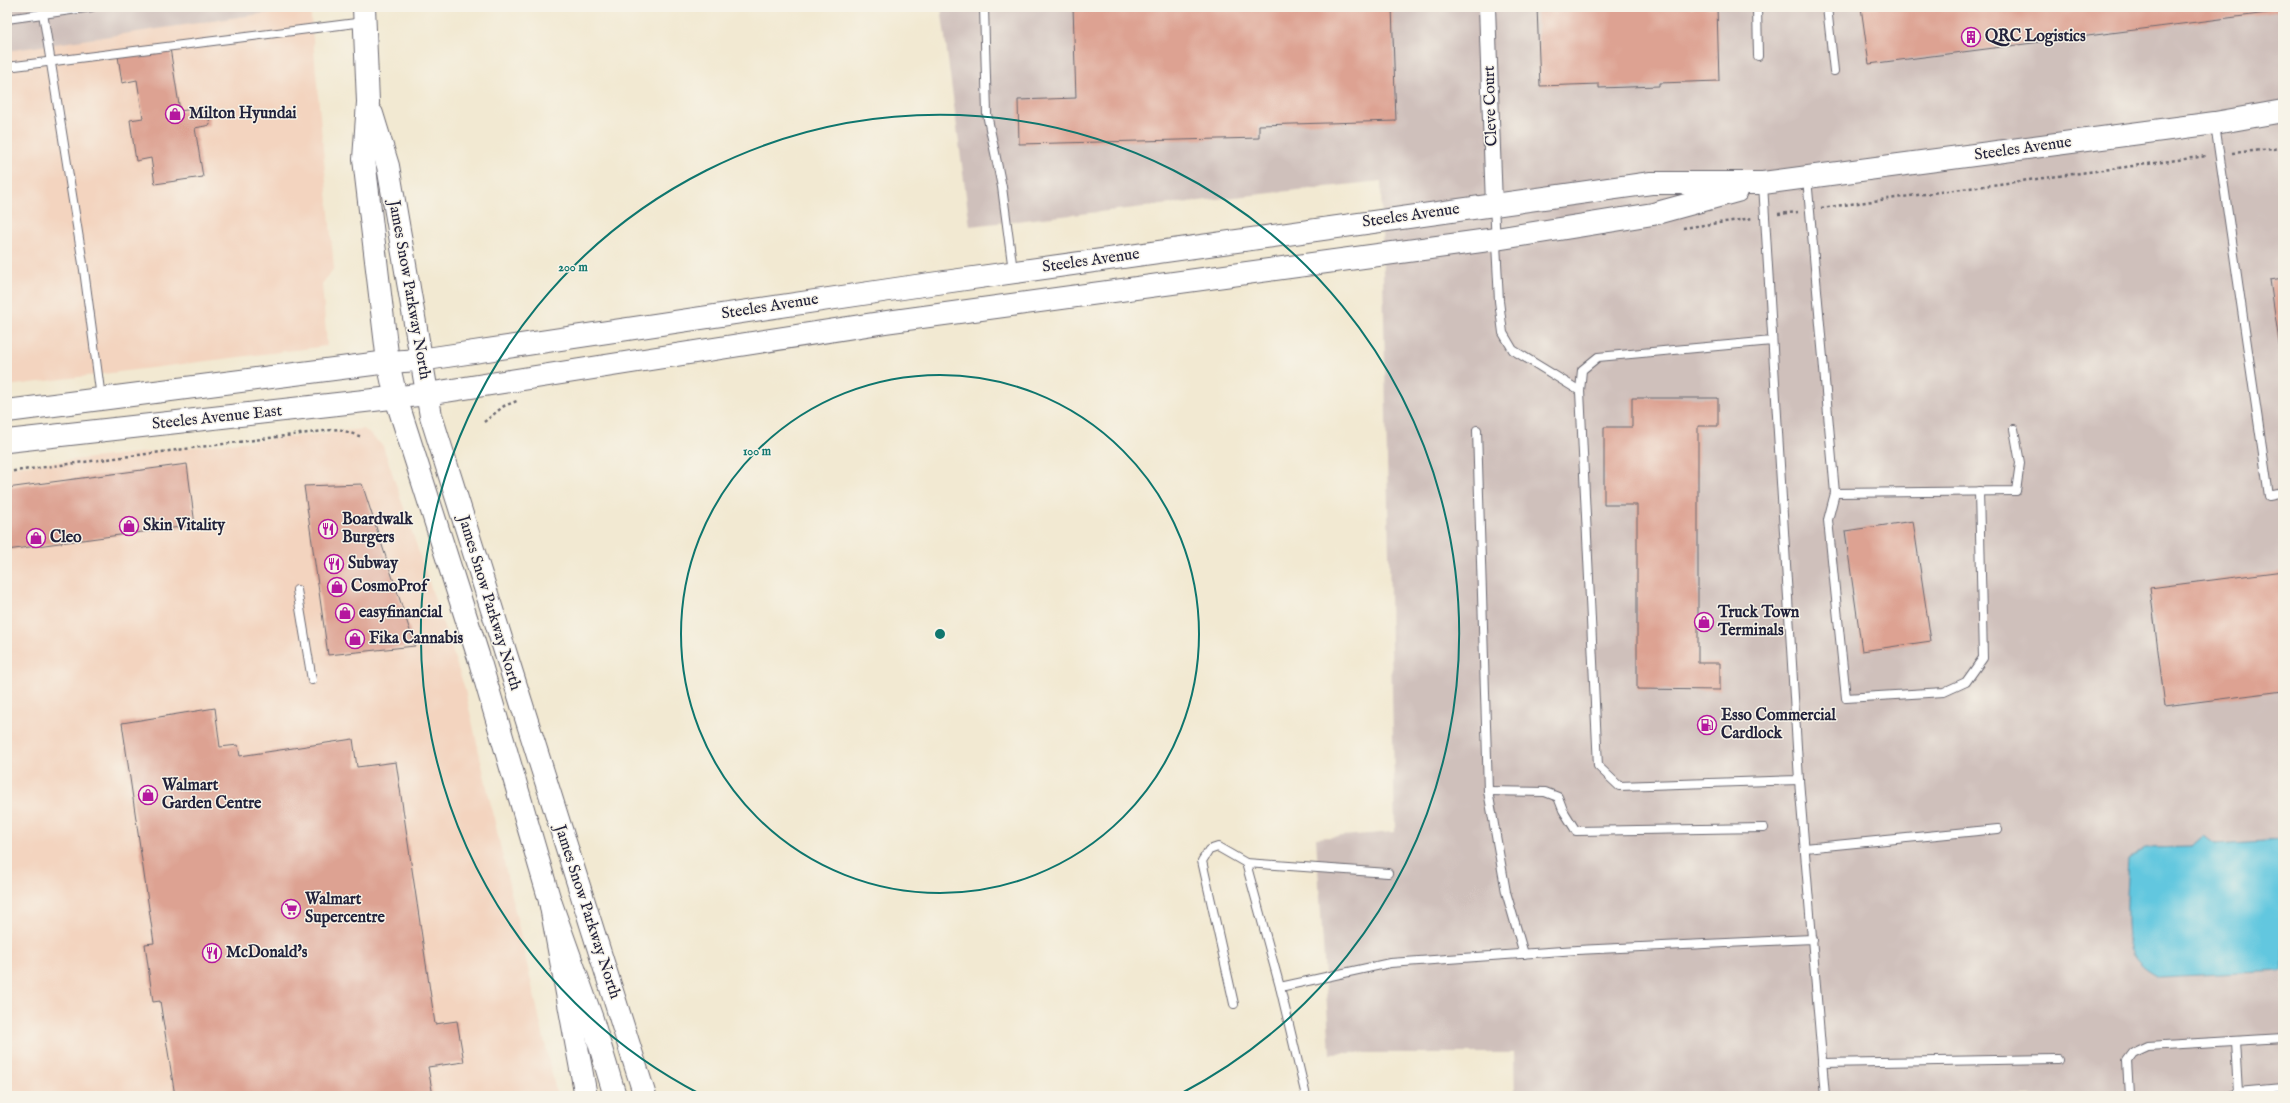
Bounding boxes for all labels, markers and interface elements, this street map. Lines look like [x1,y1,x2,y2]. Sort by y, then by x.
building icon: QRC Logistics [1960,26,1982,48]
place label: QRC Logistics [1985,27,2086,47]
street label: Cleve Court [1480,65,1502,147]
shop icon: Milton Hyundai [164,103,186,125]
place label: Milton Hyundai [189,104,297,124]
street label: Steeles Avenue [1973,132,2073,166]
street label: James Snow Parkway North [383,197,435,382]
street label: Steeles Avenue [1361,199,1461,233]
street label: Steeles Avenue [1041,244,1141,278]
text: 200 m [558,260,588,275]
street label: Steeles Avenue [720,289,820,325]
street label: Steeles Avenue East [151,401,284,435]
text: 100 m [743,444,772,459]
place label: Boardwalk Burgers [342,510,413,548]
street label: James Snow Parkway North [452,511,525,693]
shop icon: Skin Vitality [118,515,140,537]
place label: Skin Vitality [143,516,226,536]
restaurant icon: Boardwalk Burgers [317,518,339,540]
shop icon: Cleo [25,527,47,549]
place label: Cleo [50,528,82,548]
restaurant icon: Subway [323,553,345,575]
place label: Subway [348,554,399,574]
shop icon: CosmoProf [326,576,348,598]
place label: CosmoProf [351,577,430,597]
shop icon: easyfinancial [334,602,356,624]
place label: easyfinancial [359,603,443,623]
place label: Truck Town Terminals [1717,603,1800,641]
shop icon: Truck Town Terminals [1693,611,1715,633]
centre of rings [933,627,947,641]
shop icon: Fika Cannabis [344,628,366,650]
place label: Fika Cannabis [369,629,463,649]
place label: Esso Commercial Cardlock [1721,706,1836,744]
fuel station icon: Esso Commercial Cardlock [1696,714,1718,736]
place label: Walmart Garden Centre [161,776,262,814]
shop icon: Walmart Garden Centre [137,784,159,806]
street label: James Snow Parkway North [549,821,625,1002]
place label: Walmart Supercentre [304,890,385,928]
supermarket icon: Walmart Supercentre [280,898,302,920]
restaurant icon: McDonald's [201,942,223,964]
place label: McDonald's [226,943,308,963]

